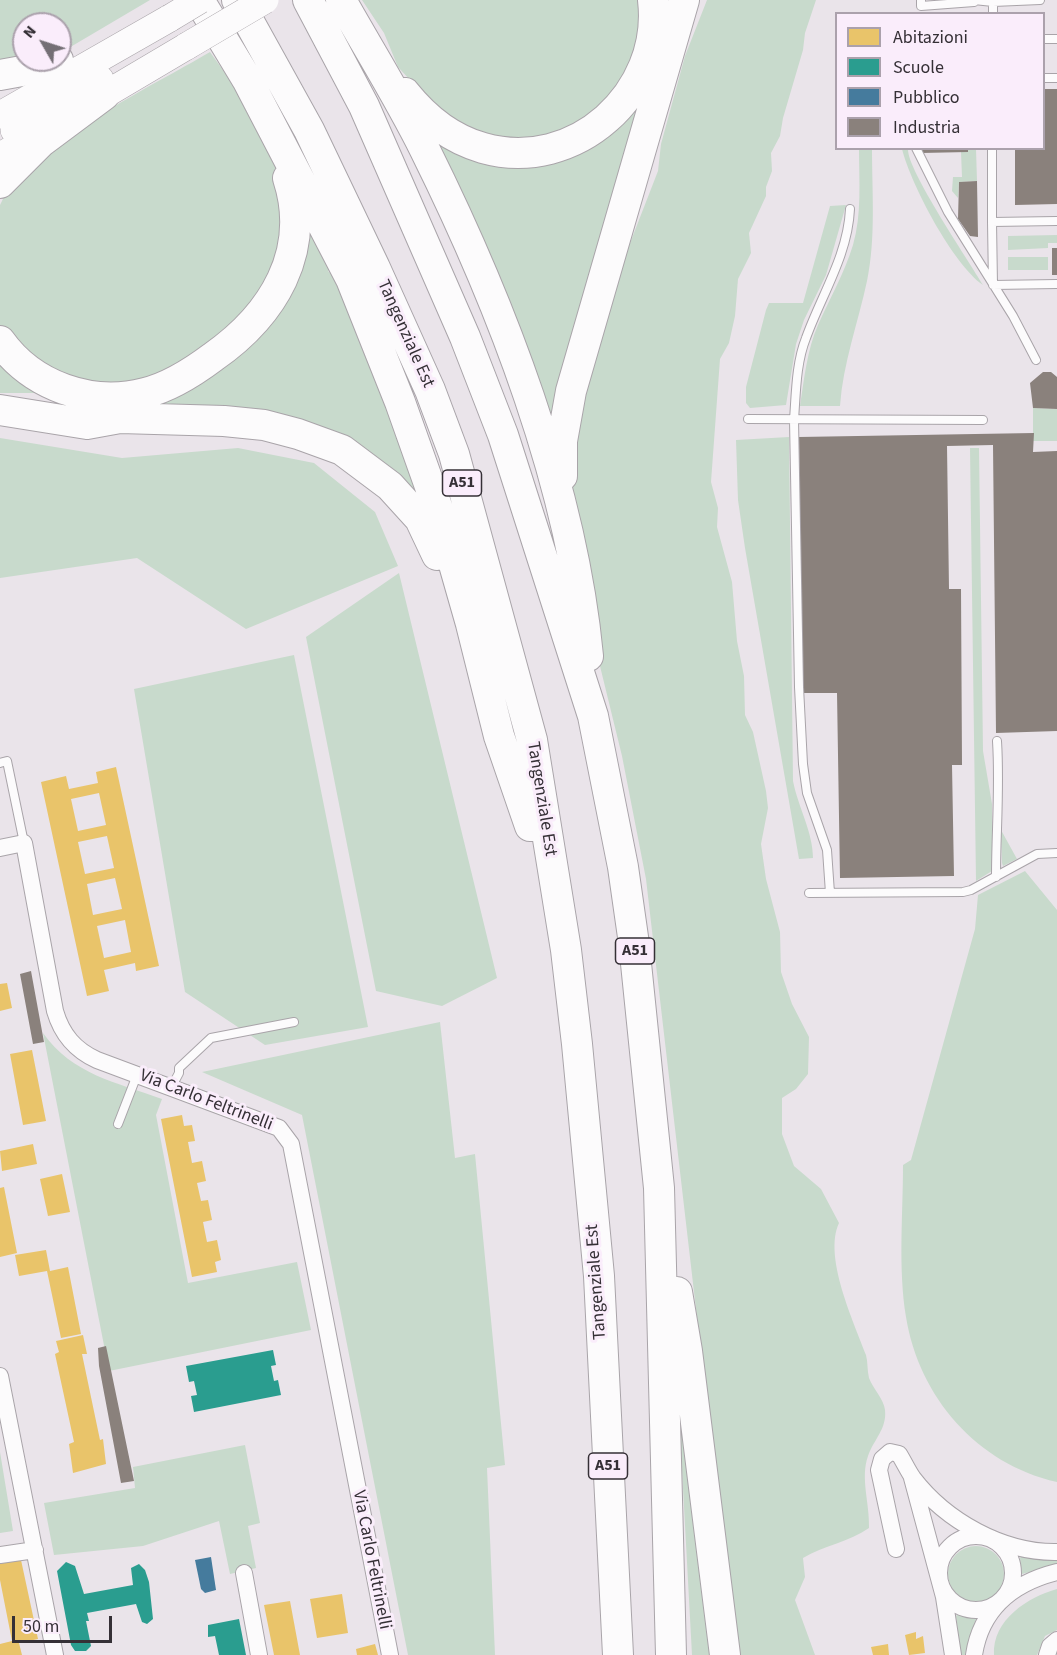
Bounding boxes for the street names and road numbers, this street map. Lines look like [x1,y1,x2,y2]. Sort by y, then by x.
street label: Tangenziale Est [372,277,438,391]
road number: A51 [442,470,482,496]
street label: Tangenziale Est [521,740,561,858]
road number: A51 [616,938,654,964]
street label: Via Carlo Feltrinelli [136,1066,276,1136]
street label: Tangenziale Est [582,1223,612,1341]
road number: A51 [588,1453,628,1479]
street label: Via Carlo Feltrinelli [347,1489,395,1631]

